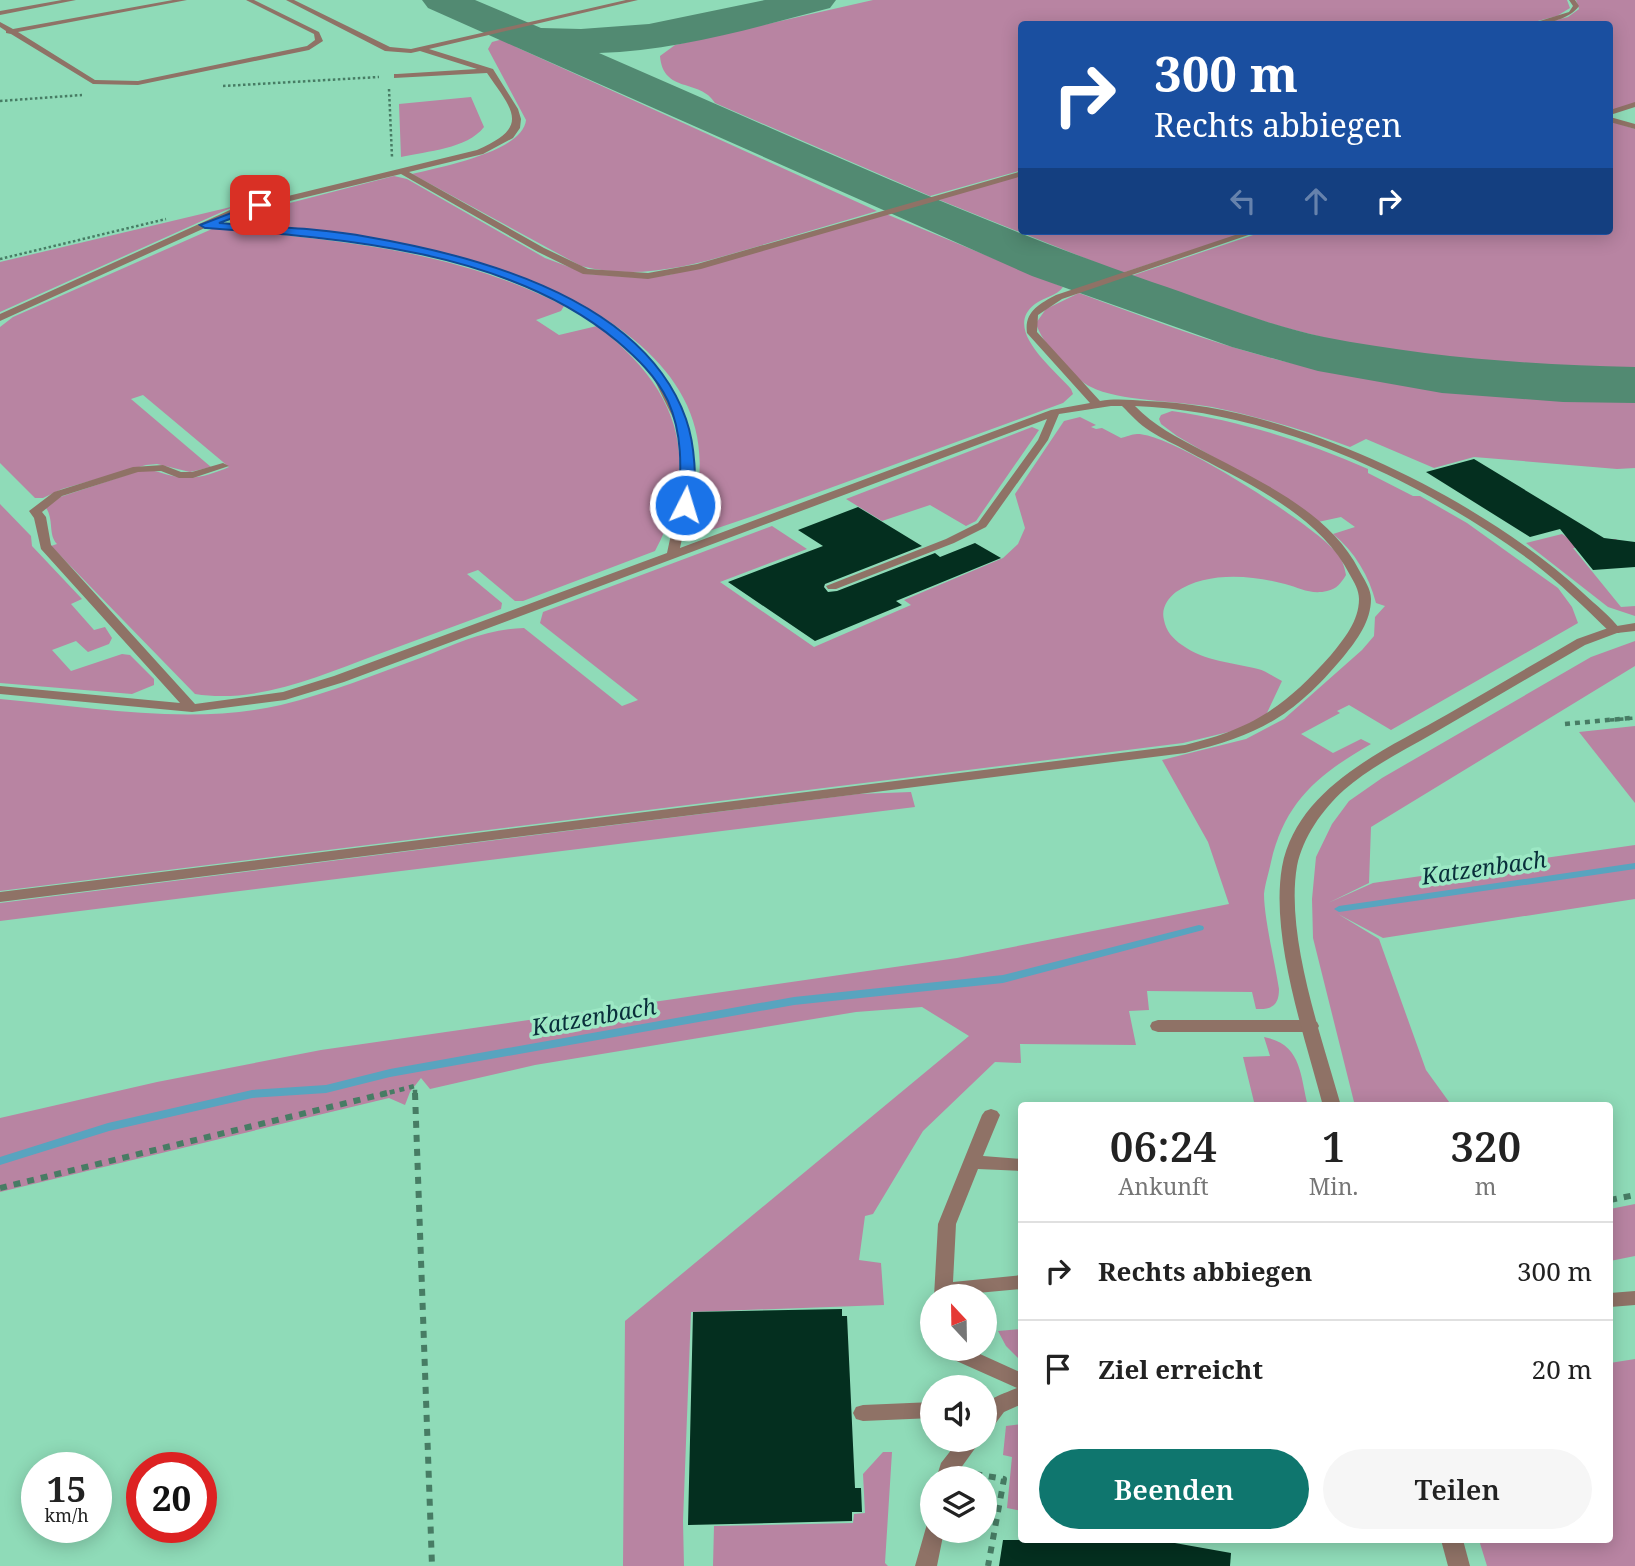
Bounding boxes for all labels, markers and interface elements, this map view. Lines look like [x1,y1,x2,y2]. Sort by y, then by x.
text: 300 m [1154,40,1298,106]
icon: right [1039,49,1130,140]
text: Rechts abbiegen [1154,103,1402,146]
pin [230,175,290,235]
icon: left [1224,182,1262,220]
icon: ahead [1297,182,1335,220]
icon: right [1370,182,1408,220]
icon: arrive [241,186,279,224]
position arrow [648,468,722,542]
water label: Katzenbach [1418,842,1549,892]
water label: Katzenbach [528,989,659,1043]
text: 06:24 [1110,1117,1217,1174]
text: 1 [1322,1117,1345,1174]
text: 320 [1450,1117,1521,1174]
text: Ankunft [1118,1170,1209,1202]
text: Min. [1309,1170,1358,1202]
text: m [1475,1170,1497,1202]
icon: right [1039,1252,1077,1290]
text: Rechts abbiegen [1098,1253,1312,1289]
text: 300 m [1517,1253,1592,1289]
north arrow [920,1284,998,1362]
map controls [920,1284,997,1543]
icon: arrive [1039,1350,1077,1388]
text: Ziel erreicht [1098,1351,1263,1387]
text: 20 m [1532,1351,1592,1387]
button: sound [920,1375,997,1452]
button: Beenden [1039,1449,1309,1529]
button: Teilen [1323,1449,1592,1529]
speed limit sign: 20 [126,1452,217,1543]
text: 15 [47,1465,86,1512]
button: layers [920,1466,997,1543]
text: km/h [44,1503,89,1527]

